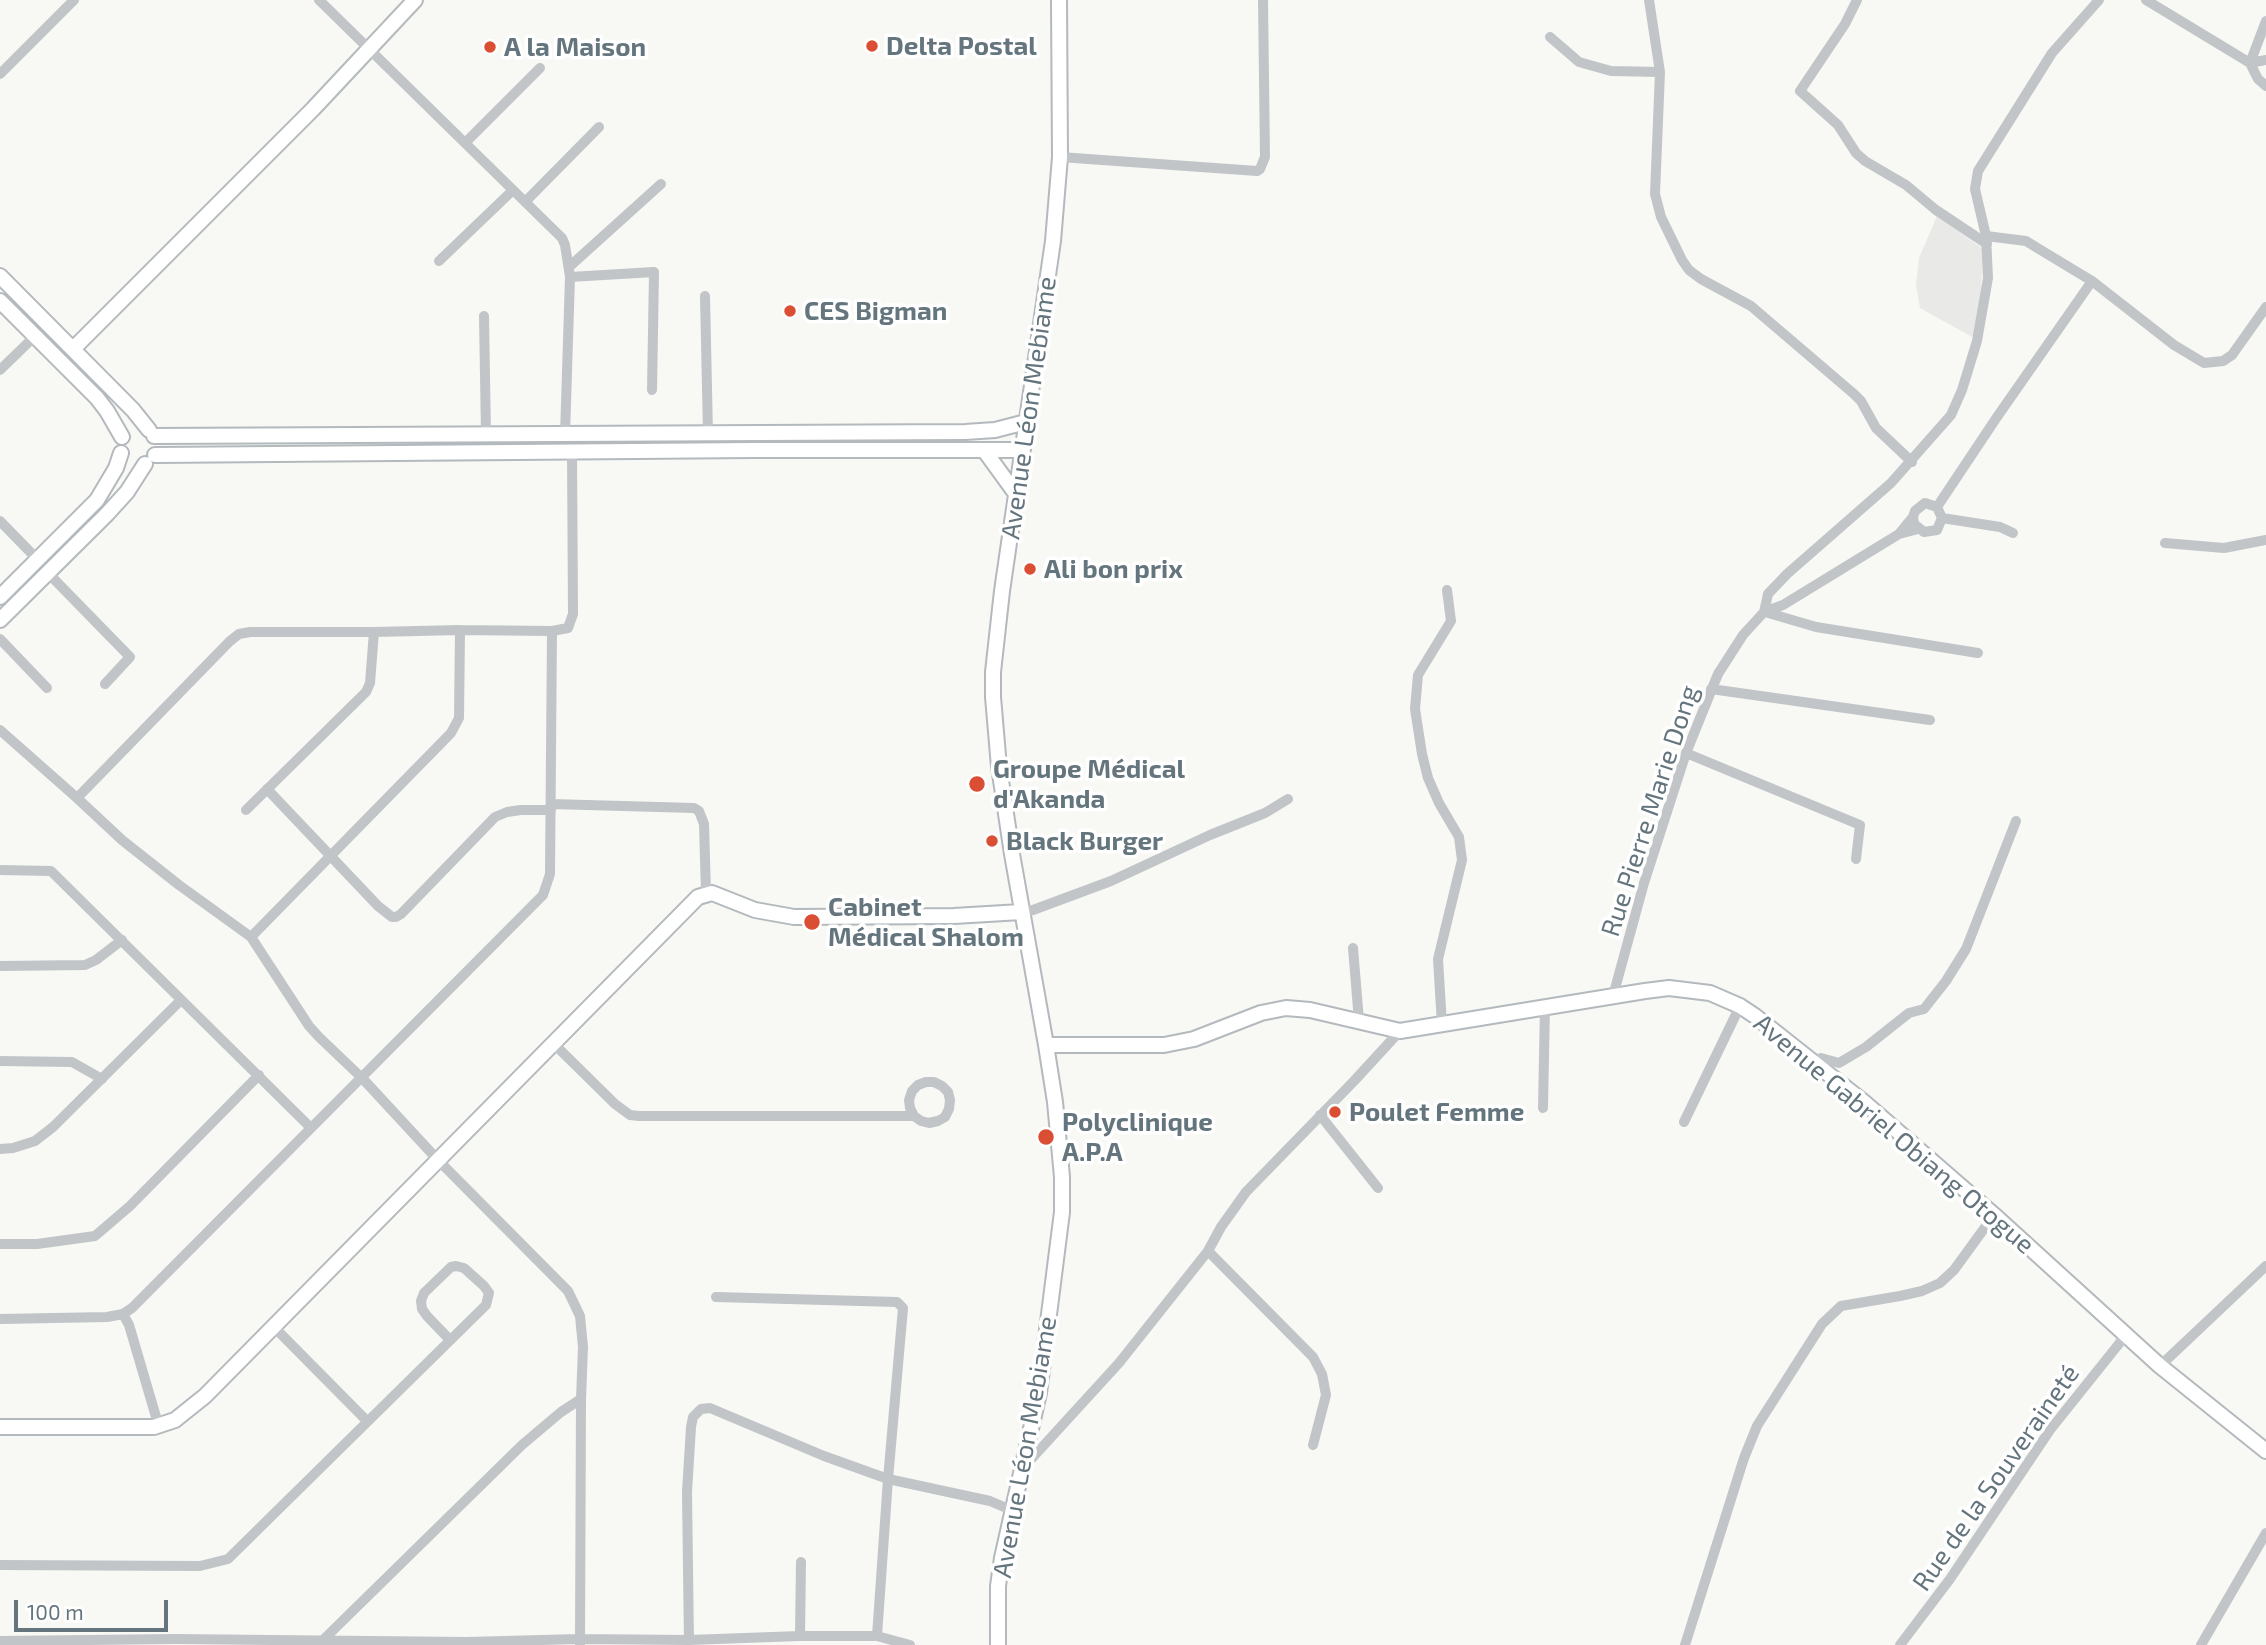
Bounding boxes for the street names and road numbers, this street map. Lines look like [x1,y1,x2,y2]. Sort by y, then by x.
street label: Avenue Léon Mebiame [995,275,1063,541]
street label: Rue Pierre Marie Dong [1595,682,1705,940]
street label: Avenue Gabriel Obiang Otogue [1747,1008,2041,1260]
street label: Avenue Léon Mebiame [987,1314,1063,1580]
street label: Rue de la Souveraineté [1906,1359,2086,1597]

